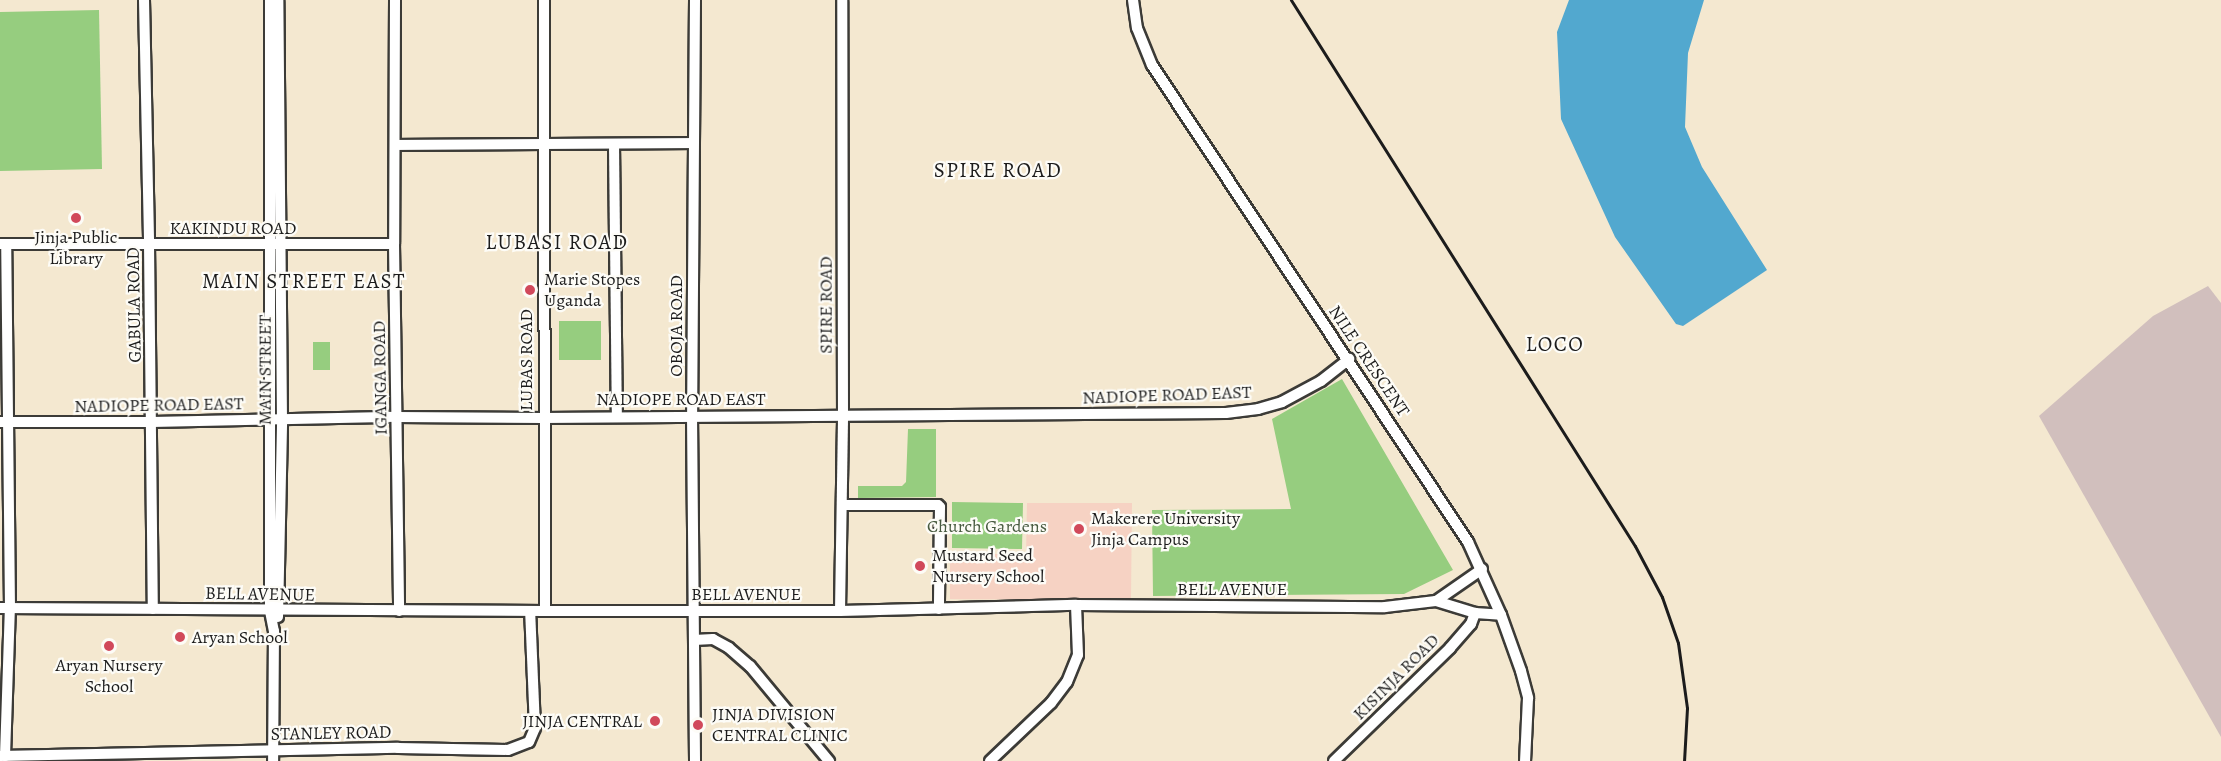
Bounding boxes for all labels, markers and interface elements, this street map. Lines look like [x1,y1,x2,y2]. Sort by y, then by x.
district label: SPIRE ROAD [934,157,1062,183]
marker: Jinja Public Library [69,211,83,225]
street label: KAKINDU ROAD [169,217,297,239]
place label: Jinja Public Library [35,227,117,270]
district label: LUBASI ROAD [485,229,629,255]
street label: GABULA ROAD [122,247,146,363]
street label: SPIRE ROAD [815,256,837,354]
district label: MAIN STREET EAST [202,268,406,294]
place label: Marie Stopes Uganda [544,269,640,312]
street label: OBOJA ROAD [665,275,687,377]
marker: Marie Stopes Uganda [521,281,539,299]
street label: NILE CRESCENT [1324,301,1414,421]
street label: LUBAS ROAD [515,309,537,411]
street label: MAIN STREET [254,315,276,425]
street label: IGANGA ROAD [368,321,392,435]
district label: LOCO [1526,331,1584,357]
street label: NADIOPE ROAD EAST [1082,381,1252,409]
street label: NADIOPE ROAD EAST [596,388,766,410]
street label: NADIOPE ROAD EAST [74,393,244,417]
place label: Makerere University Jinja Campus [1091,508,1240,550]
park label: Church Gardens [927,515,1047,537]
marker: Makerere University Jinja Campus [1072,522,1086,536]
place label: Mustard Seed Nursery School [932,545,1044,588]
marker: Mustard Seed Nursery School [913,559,927,573]
street label: BELL AVENUE [1177,578,1287,600]
street label: BELL AVENUE [205,582,315,606]
street label: BELL AVENUE [691,583,801,605]
place label: Aryan School [192,626,288,648]
street label: KISINJA ROAD [1348,629,1444,725]
marker: Aryan School [173,630,187,644]
marker: Aryan Nursery School [102,639,116,653]
place label: Aryan Nursery School [56,655,162,698]
place label: JINJA DIVISION CENTRAL CLINIC [712,704,848,746]
place label: JINJA CENTRAL [522,710,642,732]
marker: JINJA CENTRAL [646,712,664,730]
marker: JINJA DIVISION CENTRAL CLINIC [689,716,707,734]
street label: STANLEY ROAD [270,721,392,745]

